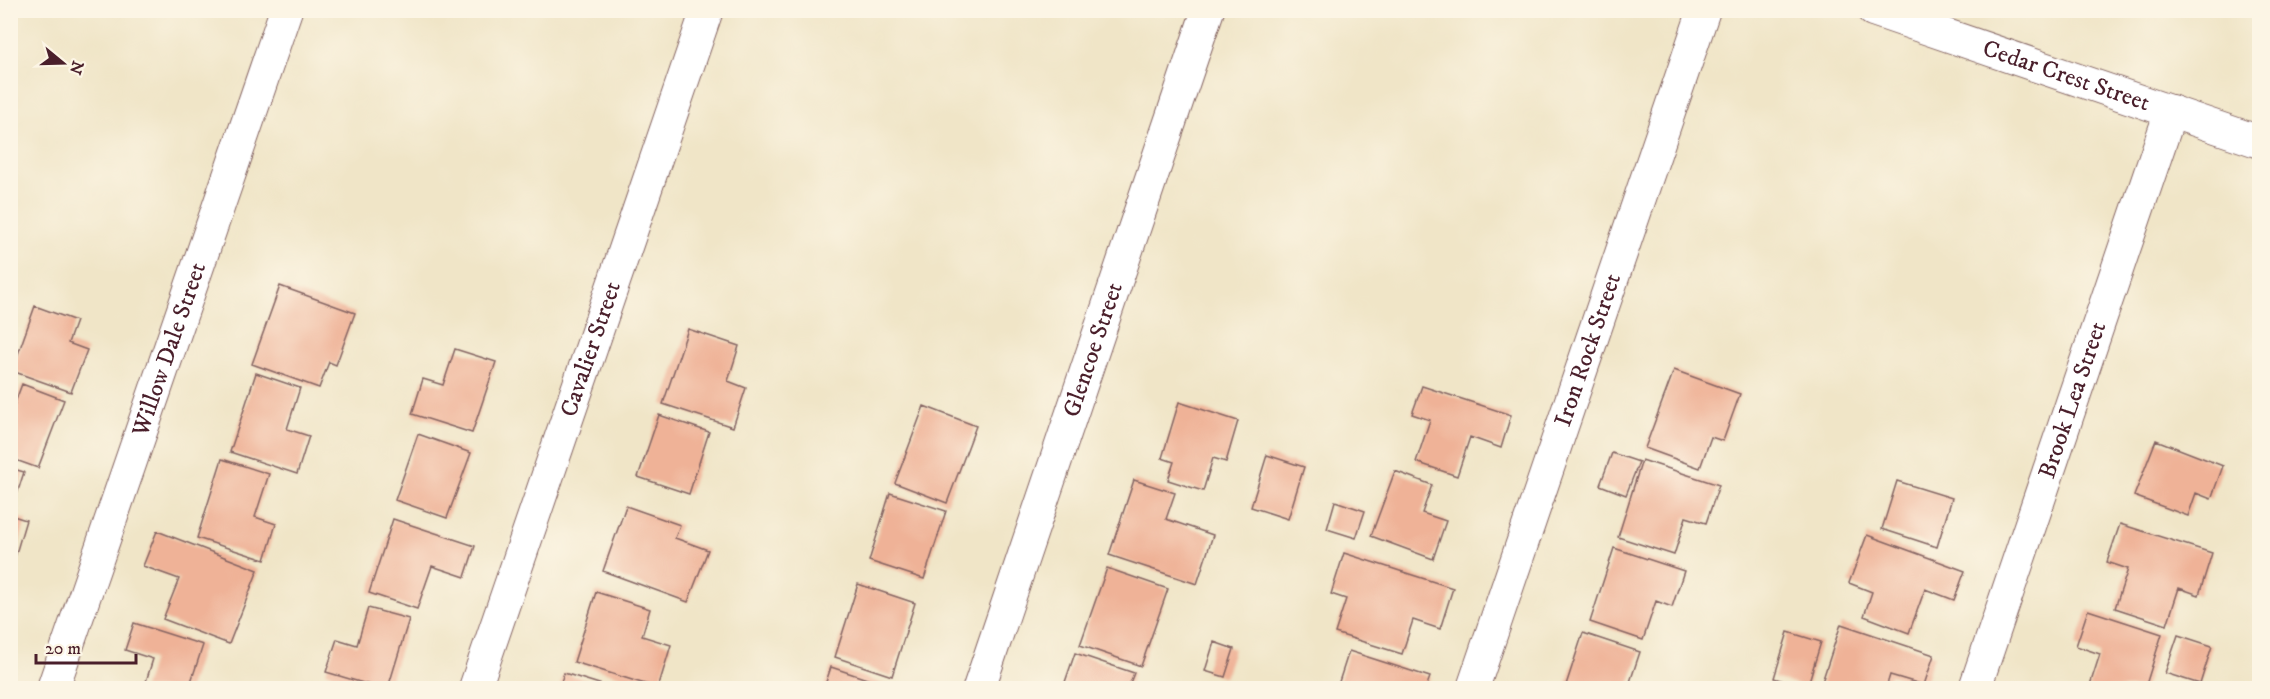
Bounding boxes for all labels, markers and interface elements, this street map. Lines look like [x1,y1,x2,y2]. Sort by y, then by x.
north arrow [33,33,93,93]
street label: Cedar Crest Street [1979,33,2154,118]
text: N [65,58,88,77]
street label: Willow Dale Street [125,258,213,441]
street label: Iron Rock Street [1548,269,1628,431]
street label: Cavalier Street [554,277,628,421]
street label: Glencoe Street [1057,278,1130,421]
street label: Brook Lea Street [2032,318,2113,482]
scale bar [36,627,136,665]
text: 20 m [45,638,81,660]

